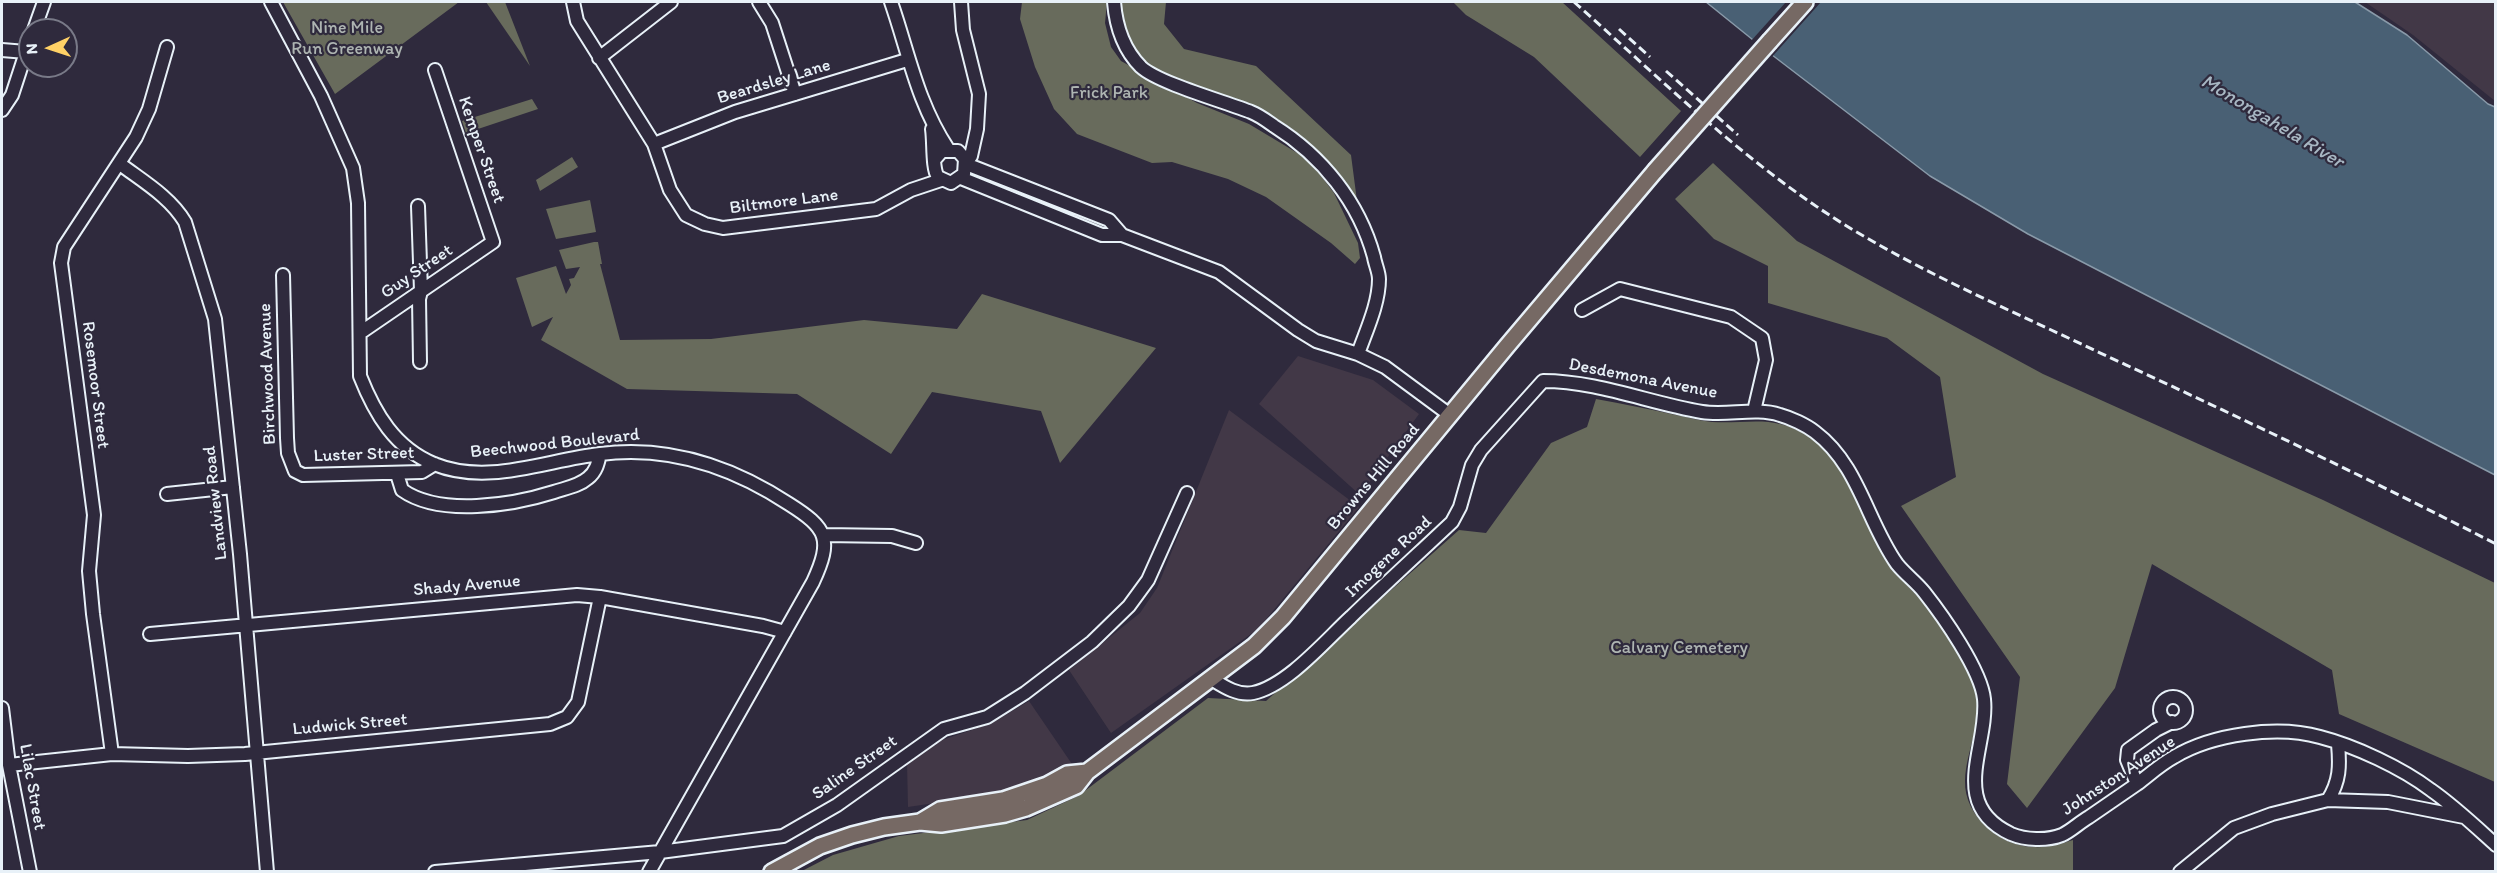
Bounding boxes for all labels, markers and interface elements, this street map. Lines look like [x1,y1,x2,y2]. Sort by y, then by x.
park label: Nine Mile Run Greenway [291,17,403,60]
north arrow [18,18,78,78]
text: N [22,43,41,55]
street label: Beardsley Lane [715,55,833,109]
water label: Monongahela River [2196,70,2348,174]
park label: Frick Park [1070,82,1148,104]
street label: Kemper Street [453,94,509,206]
street label: Biltmore Lane [728,185,840,219]
street label: Guy Street [377,240,457,304]
street label: Birchwood Avenue [255,303,281,445]
street label: Rosemoor Street [76,320,114,450]
street label: Desdemona Avenue [1567,354,1719,404]
street label: Browns Hill Road [1323,419,1425,535]
street label: Beechwood Boulevard [469,424,641,464]
street label: Luster Street [313,442,415,468]
street label: Landview Road [199,445,233,561]
street label: Imogene Road [1341,511,1437,603]
street label: Shady Avenue [412,571,522,601]
park label: Calvary Cemetery [1610,637,1748,659]
street label: Ludwick Street [292,709,408,741]
street label: Saline Street [808,731,902,805]
street label: Johnston Avenue [2058,731,2180,821]
street label: Lilac Street [14,742,50,832]

